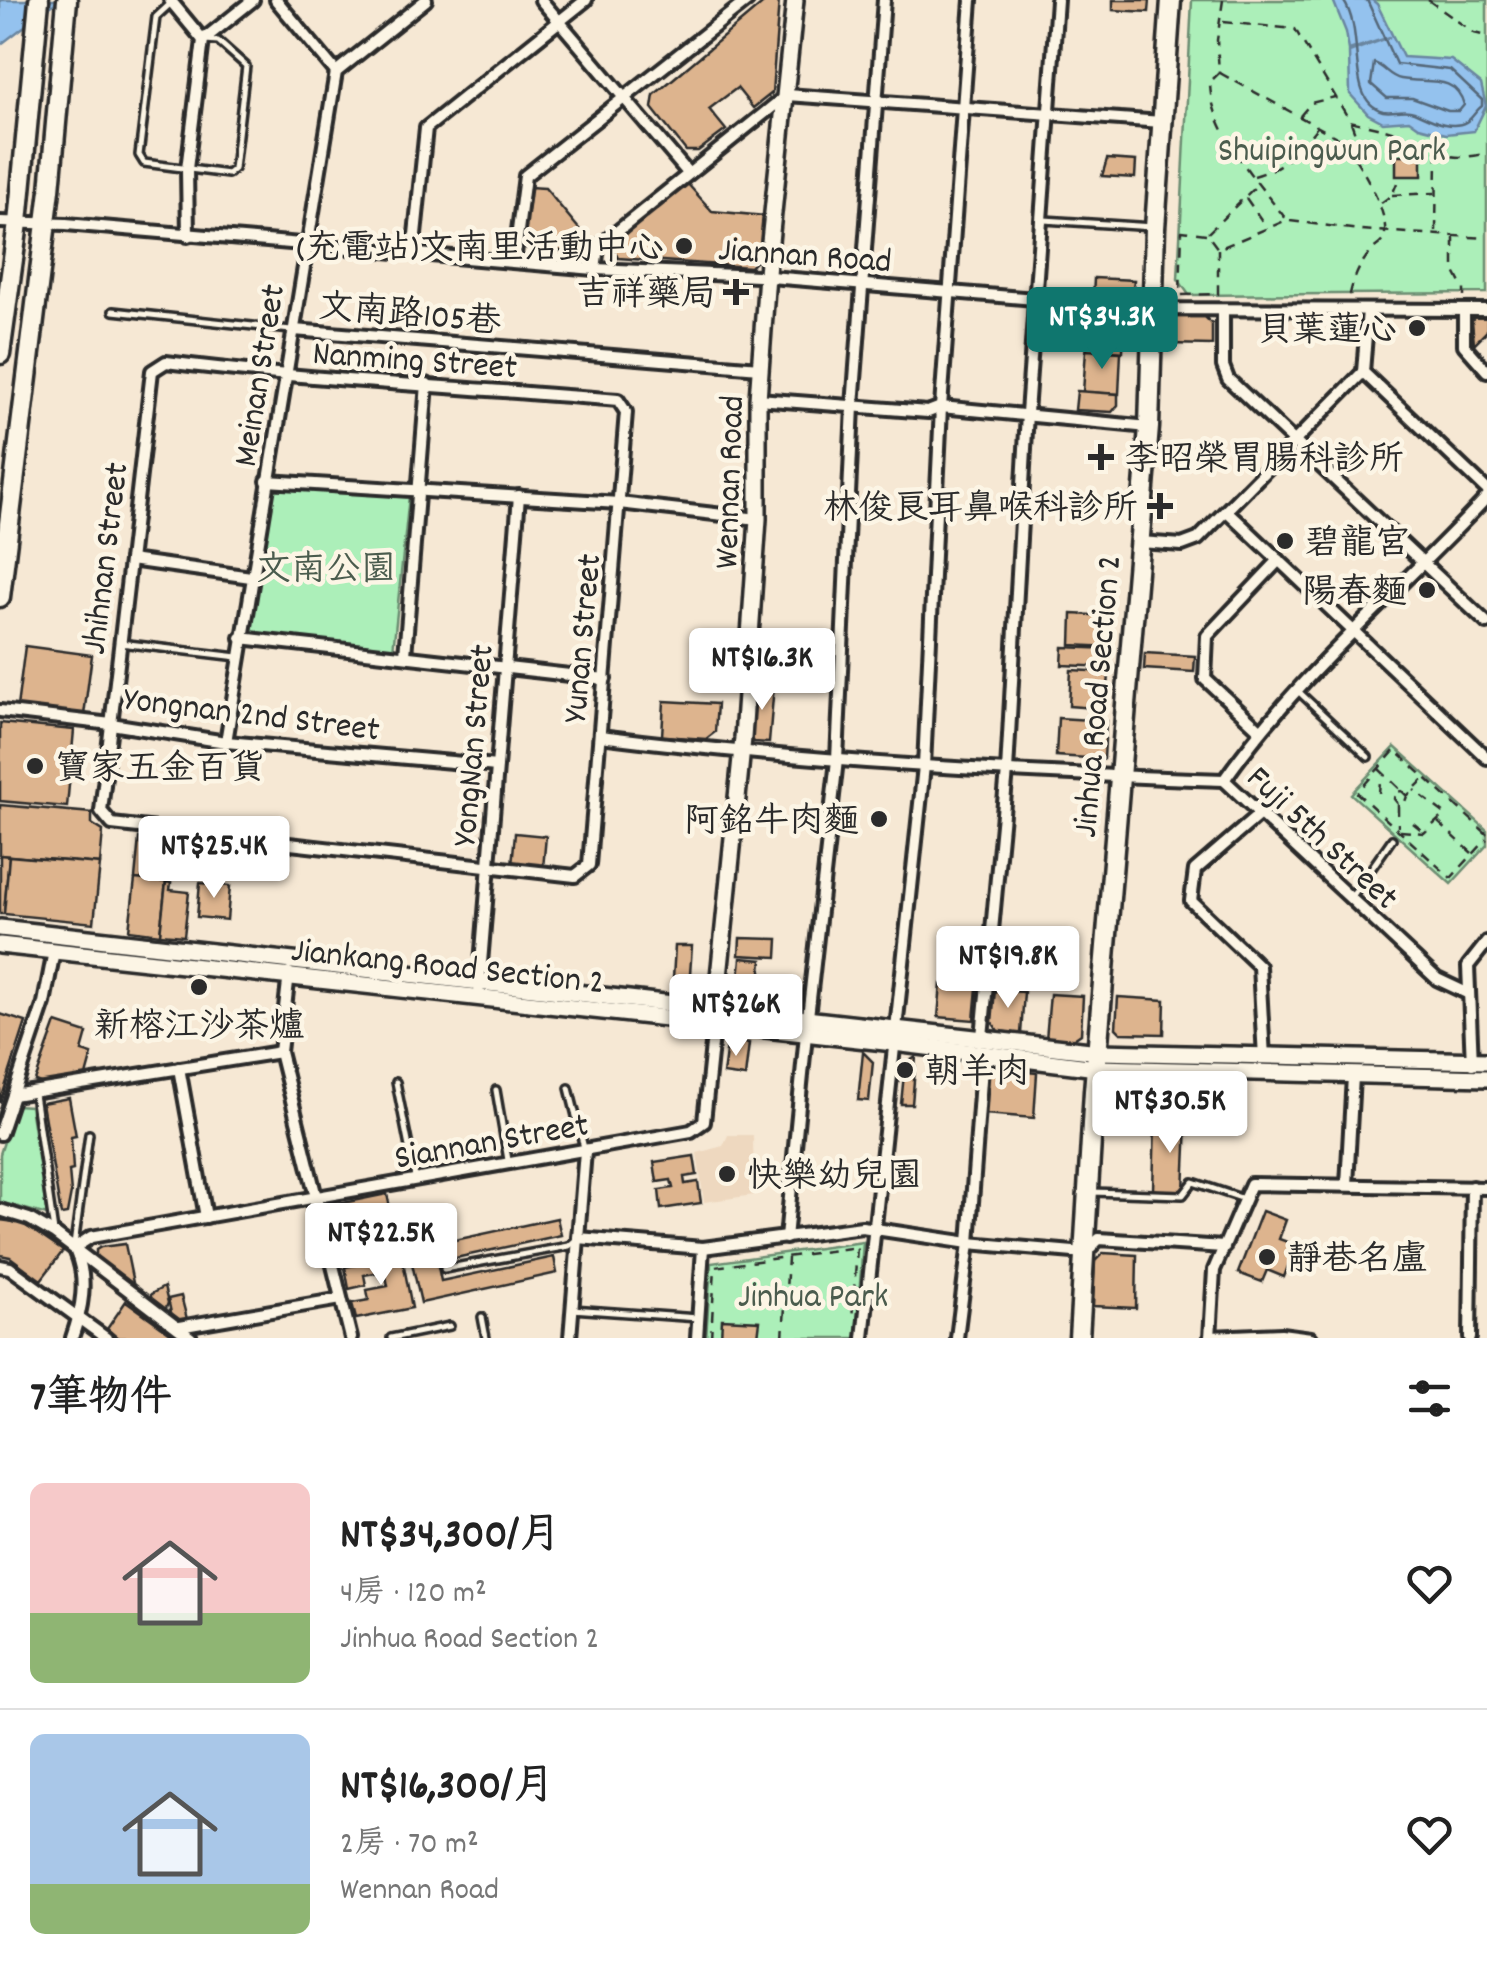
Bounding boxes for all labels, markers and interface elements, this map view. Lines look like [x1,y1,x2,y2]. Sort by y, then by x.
park label: Shuipingwun Park [1218,128,1446,178]
place label: (充電站)文南里活動中心 [296,226,664,276]
street label: Jiannan Road [716,227,893,289]
marker: (充電站)文南里活動中心 [673,235,695,257]
place label: 吉祥藥局 [576,272,716,322]
street label: Meinan Street [223,281,301,471]
marker: 吉祥藥局 [725,281,747,303]
street label: 文南路105巷 [316,284,503,350]
pin: NT$34.3K [999,287,1205,372]
text: NT$34.3K [1049,296,1155,342]
place label: 貝葉蓮心 [1257,308,1397,358]
marker: 貝葉蓮心 [1406,317,1428,339]
street label: Nanming Street [311,331,519,395]
street label: Wennan Road [704,394,760,570]
place label: 李昭榮胃腸科診所 [1124,437,1404,487]
marker: 李昭榮胃腸科診所 [1088,444,1114,470]
street label: Jhihnan Street [71,460,145,657]
place label: 林俊良耳鼻喉科診所 [823,486,1138,536]
marker: 林俊良耳鼻喉科診所 [1147,493,1173,519]
place label: 碧龍宮 [1305,521,1410,571]
marker: 碧龍宮 [1274,530,1296,552]
park label: 文南公園 [256,547,396,597]
street label: Yunan Street [553,552,617,725]
street label: Jinhua Road Section 2 [1063,553,1137,840]
place label: 陽春麵 [1302,570,1407,620]
marker: 陽春麵 [1416,579,1438,601]
pin: NT$16.3K [659,628,865,713]
text: NT$16.3K [711,637,813,683]
street label: YongNan Street [442,642,510,849]
street label: Yongnan 2nd Street [120,676,382,757]
place label: 寶家五金百貨 [55,746,265,796]
marker: 寶家五金百貨 [24,755,46,777]
street label: Fuji 5th Street [1233,756,1408,924]
place label: 阿銘牛肉麵 [684,799,859,849]
marker: 阿銘牛肉麵 [868,808,890,830]
pin: NT$25.4K [111,816,317,901]
text: NT$25.4K [160,825,268,871]
pin: NT$19.8K [905,926,1111,1011]
street label: Jiankang Road Section 2 [288,928,607,1010]
text: NT$19.8K [958,935,1058,981]
pin: NT$26K [655,974,817,1059]
marker: 新榕江沙茶爐 [188,976,210,998]
text: NT$26K [691,983,781,1029]
place label: 新榕江沙茶爐 [94,1004,304,1054]
place label: 朝羊肉 [925,1050,1030,1100]
marker: 朝羊肉 [894,1059,916,1081]
pin: NT$30.5K [1067,1071,1273,1156]
text: NT$30.5K [1114,1080,1226,1126]
street label: Siannan Street [391,1102,593,1186]
place label: 快樂幼兒園 [747,1154,922,1204]
marker: 快樂幼兒園 [716,1163,738,1185]
pin: NT$22.5K [278,1203,484,1288]
text: NT$22.5K [327,1212,435,1258]
place label: 靜巷名盧 [1287,1237,1427,1287]
marker: 靜巷名盧 [1256,1246,1278,1268]
park label: Jinhua Park [738,1274,888,1324]
text: 7筆物件 [30,1371,172,1431]
icon: filters [1402,1371,1457,1426]
text: NT$34,300/月 [340,1508,561,1568]
icon: home [110,1523,230,1643]
icon: heart [1402,1556,1457,1611]
text: 4房 · 120 m² [340,1572,487,1618]
text: Jinhua Road Section 2 [340,1618,599,1664]
text: NT$16,300/月 [340,1759,555,1819]
icon: home [110,1774,230,1894]
icon: heart [1402,1807,1457,1862]
text: 2房 · 70 m² [340,1823,479,1869]
text: Wennan Road [340,1869,499,1915]

